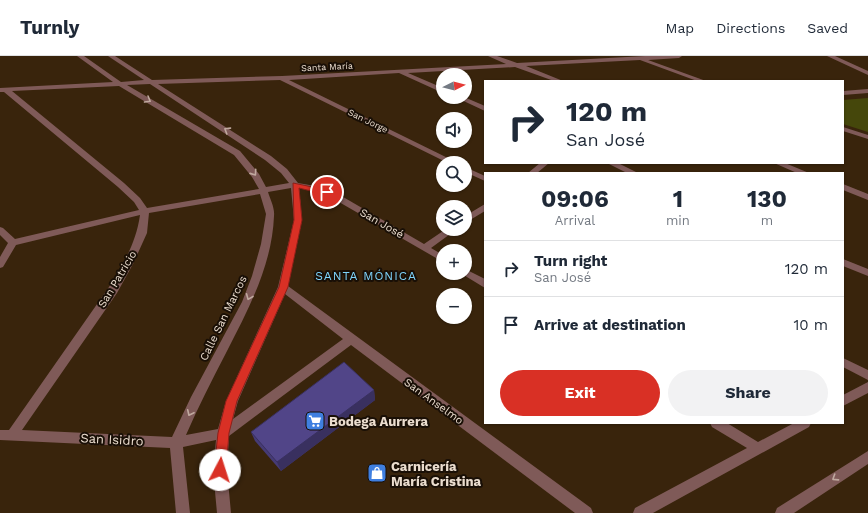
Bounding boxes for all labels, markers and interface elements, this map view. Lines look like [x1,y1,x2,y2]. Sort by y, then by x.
text: Turnly [20,16,80,39]
text: Map [666,20,694,36]
text: Directions [716,20,785,36]
text: Saved [807,20,848,36]
street label: Santa María [301,61,353,73]
north arrow [436,68,472,104]
map controls [436,68,472,324]
one-way arrow [144,95,151,102]
text: 120 m [566,95,647,128]
icon: right [500,96,552,148]
street label: San Jorge [346,107,390,135]
button: sound [436,112,472,148]
one-way arrow [224,127,231,135]
text: San José [566,129,645,150]
button: search [436,156,472,192]
one-way arrow [249,169,256,176]
pin [310,175,344,209]
icon: arrive [316,181,338,203]
text: 09:06 [541,185,609,213]
text: 1 [673,185,683,213]
text: 130 [747,185,787,213]
button: layers [436,200,472,236]
street label: San José [358,206,406,241]
text: Arrival [555,213,595,228]
text: min [666,213,690,228]
text: m [761,213,773,228]
button: + [436,244,472,280]
street label: San Patricio [95,248,140,310]
text: Turn right [534,252,607,270]
icon: right [500,258,522,280]
text: 120 m [785,260,828,278]
district label: SANTA MÓNICA [315,269,417,283]
text: San José [534,270,591,285]
street label: Calle San Marcos [197,274,250,363]
button: − [436,288,472,324]
one-way arrow [245,293,253,300]
icon: arrive [500,314,522,336]
text: Arrive at destination [534,316,686,334]
text: 10 m [793,316,828,334]
button: Exit [500,370,660,416]
button: Share [668,370,828,416]
street label: San Anselmo [402,376,466,427]
one-way arrow [187,408,195,416]
supermarket icon: Bodega Aurrera [304,410,326,432]
place label: Bodega Aurrera [329,414,428,429]
street label: San Isidro [80,430,144,449]
position arrow [199,449,241,491]
place label: Carnicería María Cristina [391,459,482,489]
shop icon: Carnicería María Cristina [366,462,388,484]
one-way arrow [833,473,840,480]

